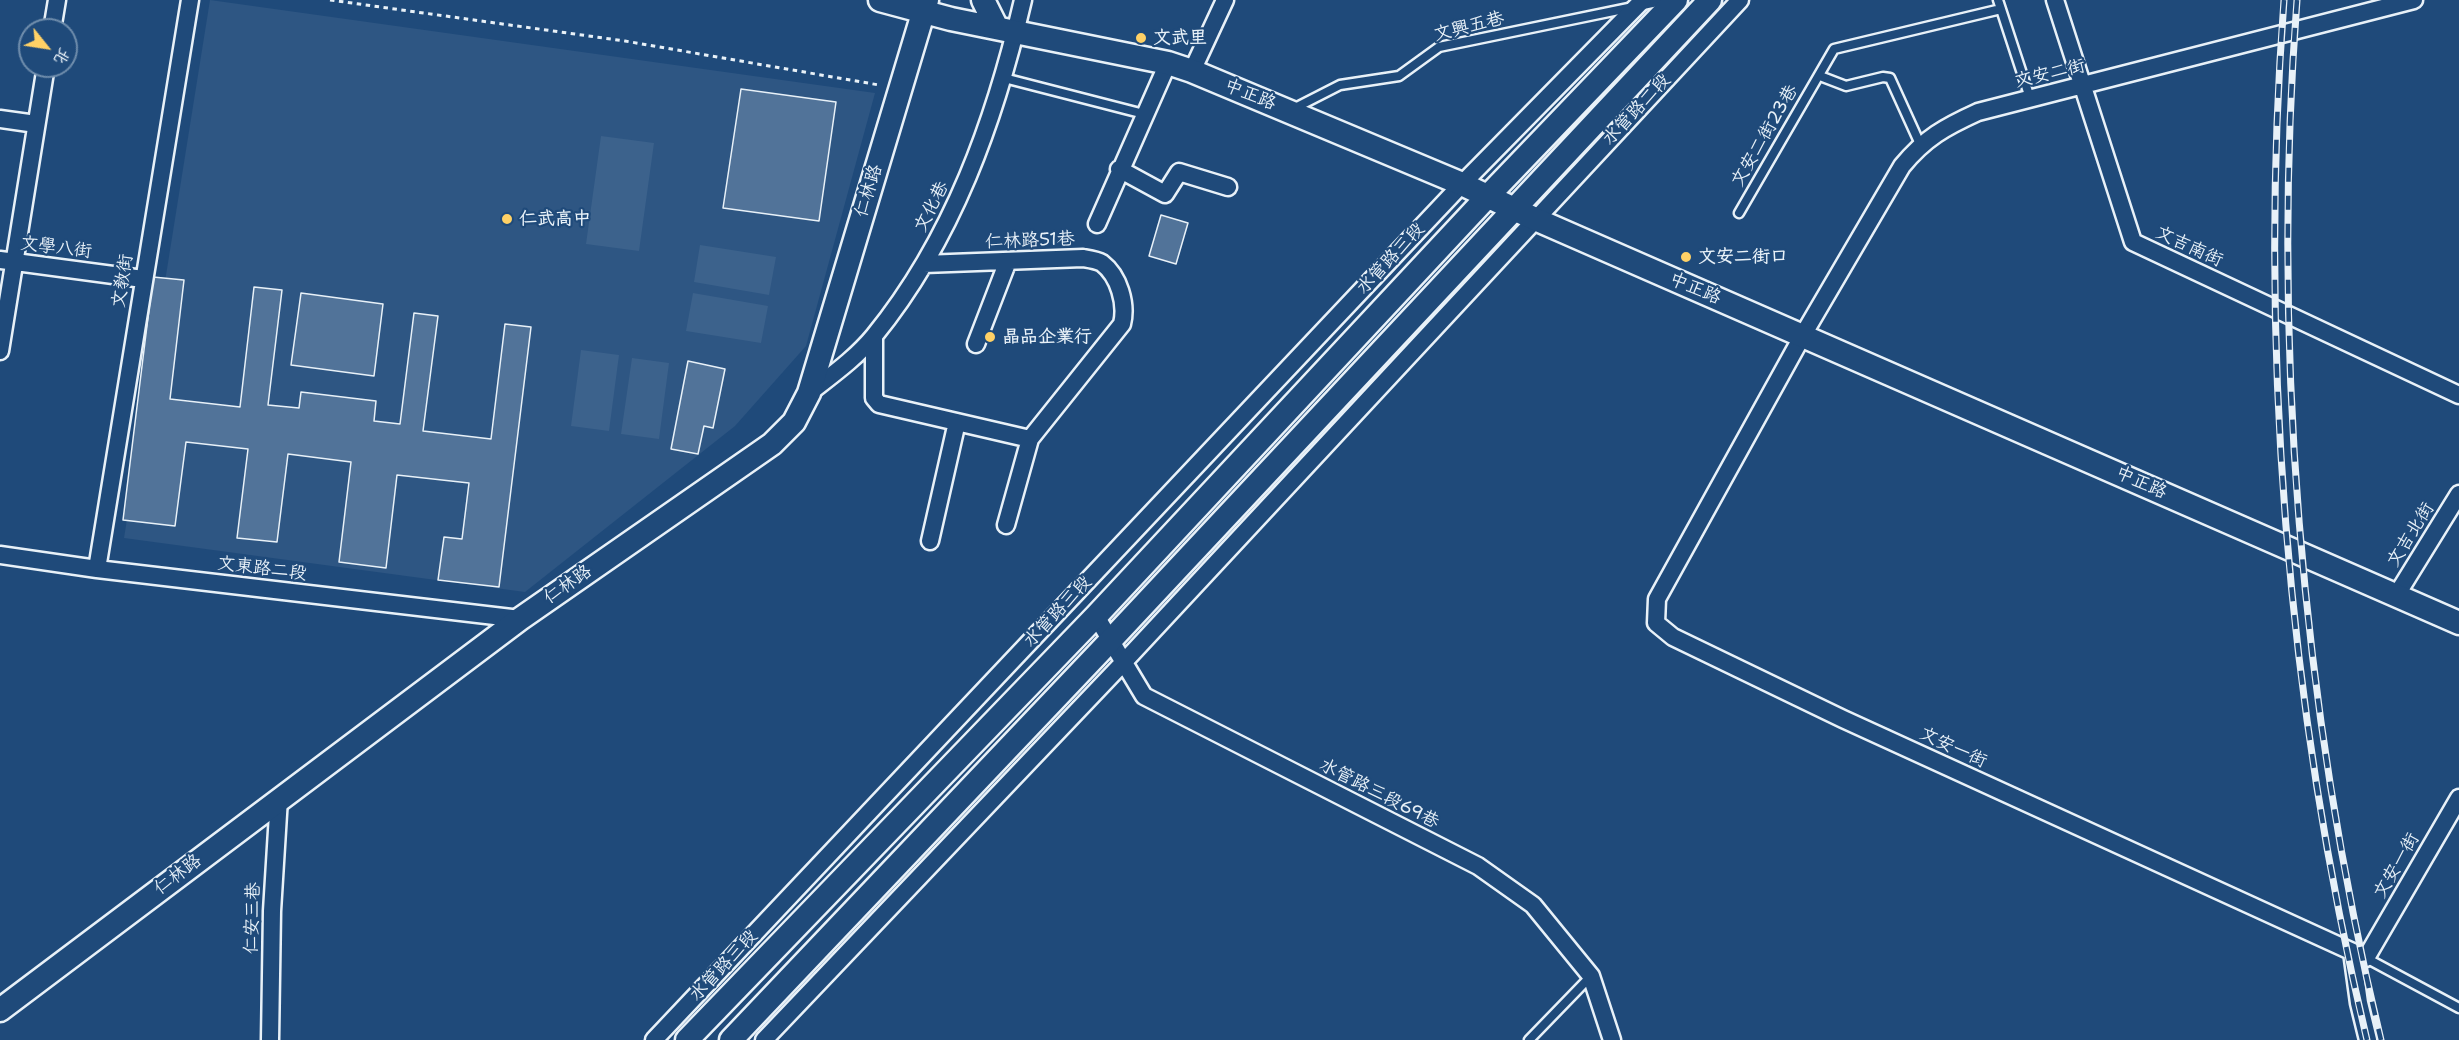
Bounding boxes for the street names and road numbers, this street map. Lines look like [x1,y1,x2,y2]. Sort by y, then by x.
street label: 文興五巷 [1431,8,1507,46]
street label: 文安二街 [2012,55,2088,93]
street label: 水管路二段 [1598,70,1676,150]
street label: 中正路 [1221,75,1279,115]
street label: 文安二街23巷 [1727,81,1803,191]
street label: 仁林路 [851,162,887,220]
street label: 文化巷 [910,178,954,236]
street label: 水管路三段 [1352,219,1430,299]
street label: 文吉南街 [2152,222,2226,272]
street label: 仁林路51巷 [985,229,1075,253]
street label: 文學八街 [19,233,93,263]
street label: 文教街 [108,253,138,309]
street label: 中正路 [1666,269,1724,309]
street label: 中正路 [2112,462,2170,504]
street label: 文吉北街 [2383,499,2439,571]
street label: 文東路二段 [216,553,308,585]
street label: 仁林路 [540,561,596,609]
street label: 水管路三段 [1019,572,1097,652]
street label: 文安一街 [1916,723,1990,773]
street label: 水管路三段69巷 [1315,754,1443,834]
street label: 文安一街 [2370,829,2424,903]
street label: 仁林路 [150,850,206,900]
street label: 仁安三巷 [241,882,265,954]
street label: 水管路三段 [685,926,763,1006]

